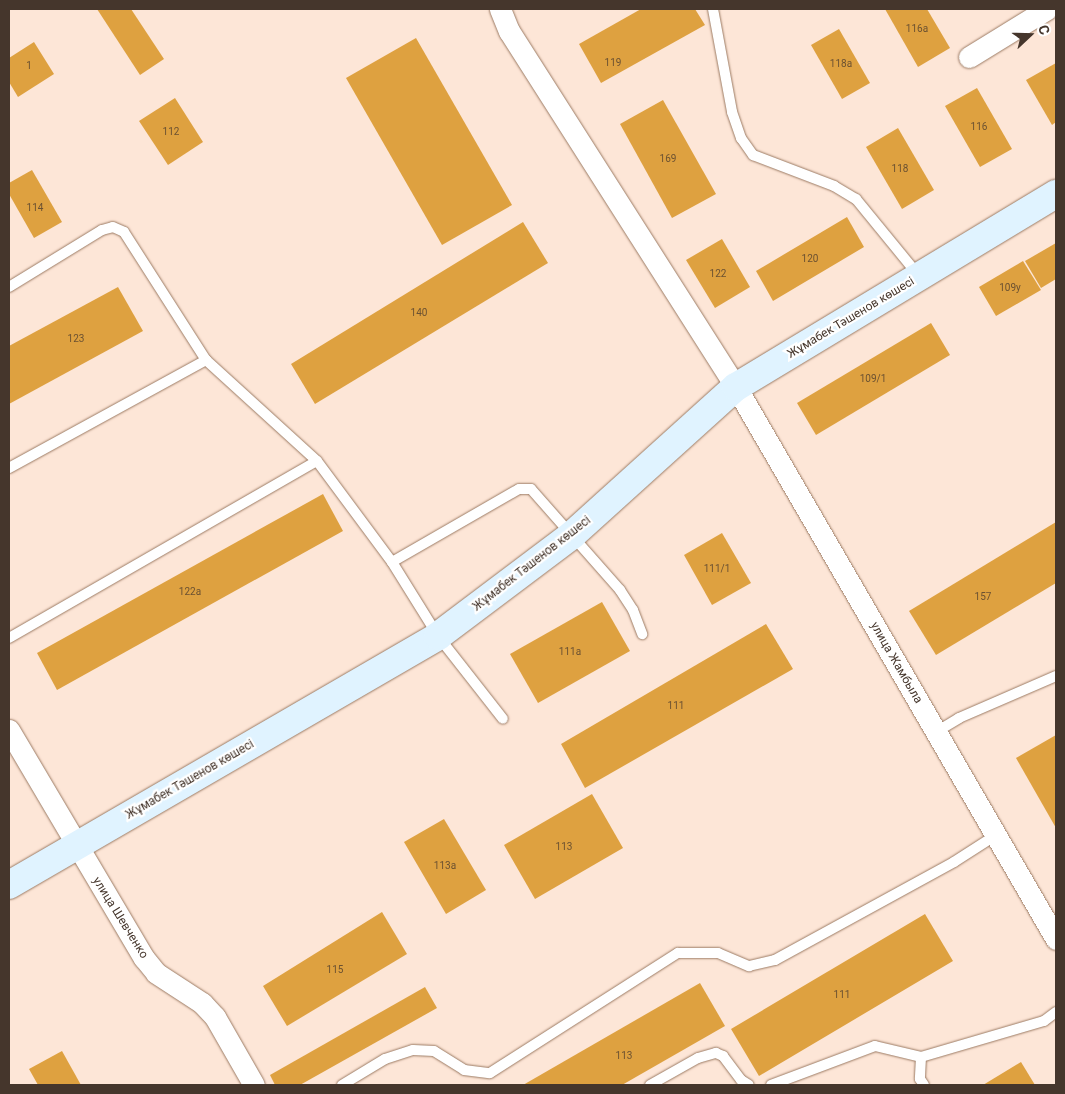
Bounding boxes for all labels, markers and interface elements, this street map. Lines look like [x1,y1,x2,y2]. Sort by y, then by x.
north arrow [1005,10,1055,60]
text: С [1035,22,1053,37]
house number: 116а [906,23,928,35]
house number: 119 [605,57,621,69]
house number: 118а [830,58,852,70]
house number: 1 [26,60,32,72]
house number: 116 [971,121,987,133]
house number: 112 [163,126,179,138]
house number: 169 [660,153,676,165]
house number: 118 [892,163,908,175]
house number: 114 [27,202,43,214]
house number: 120 [802,253,818,265]
house number: 122 [710,268,726,280]
street label: Жұмабек Тәшенов көшесі [785,274,917,362]
house number: 109у [999,282,1021,294]
house number: 140 [411,307,427,319]
house number: 123 [68,333,84,345]
house number: 109/1 [860,373,886,385]
street label: Жұмабек Тәшенов көшесі [470,513,594,615]
house number: 111/1 [704,563,730,575]
house number: 122а [179,586,201,598]
house number: 157 [975,591,991,603]
street label: улица Жамбыла [867,620,925,706]
house number: 111а [559,646,581,658]
house number: 111 [668,700,684,712]
street label: Жұмабек Тәшенов көшесі [123,737,257,823]
house number: 113 [556,841,572,853]
house number: 113а [434,860,456,872]
street label: улица Шевченко [89,875,151,961]
house number: 115 [327,964,343,976]
house number: 111 [834,989,850,1001]
house number: 113 [616,1050,632,1062]

